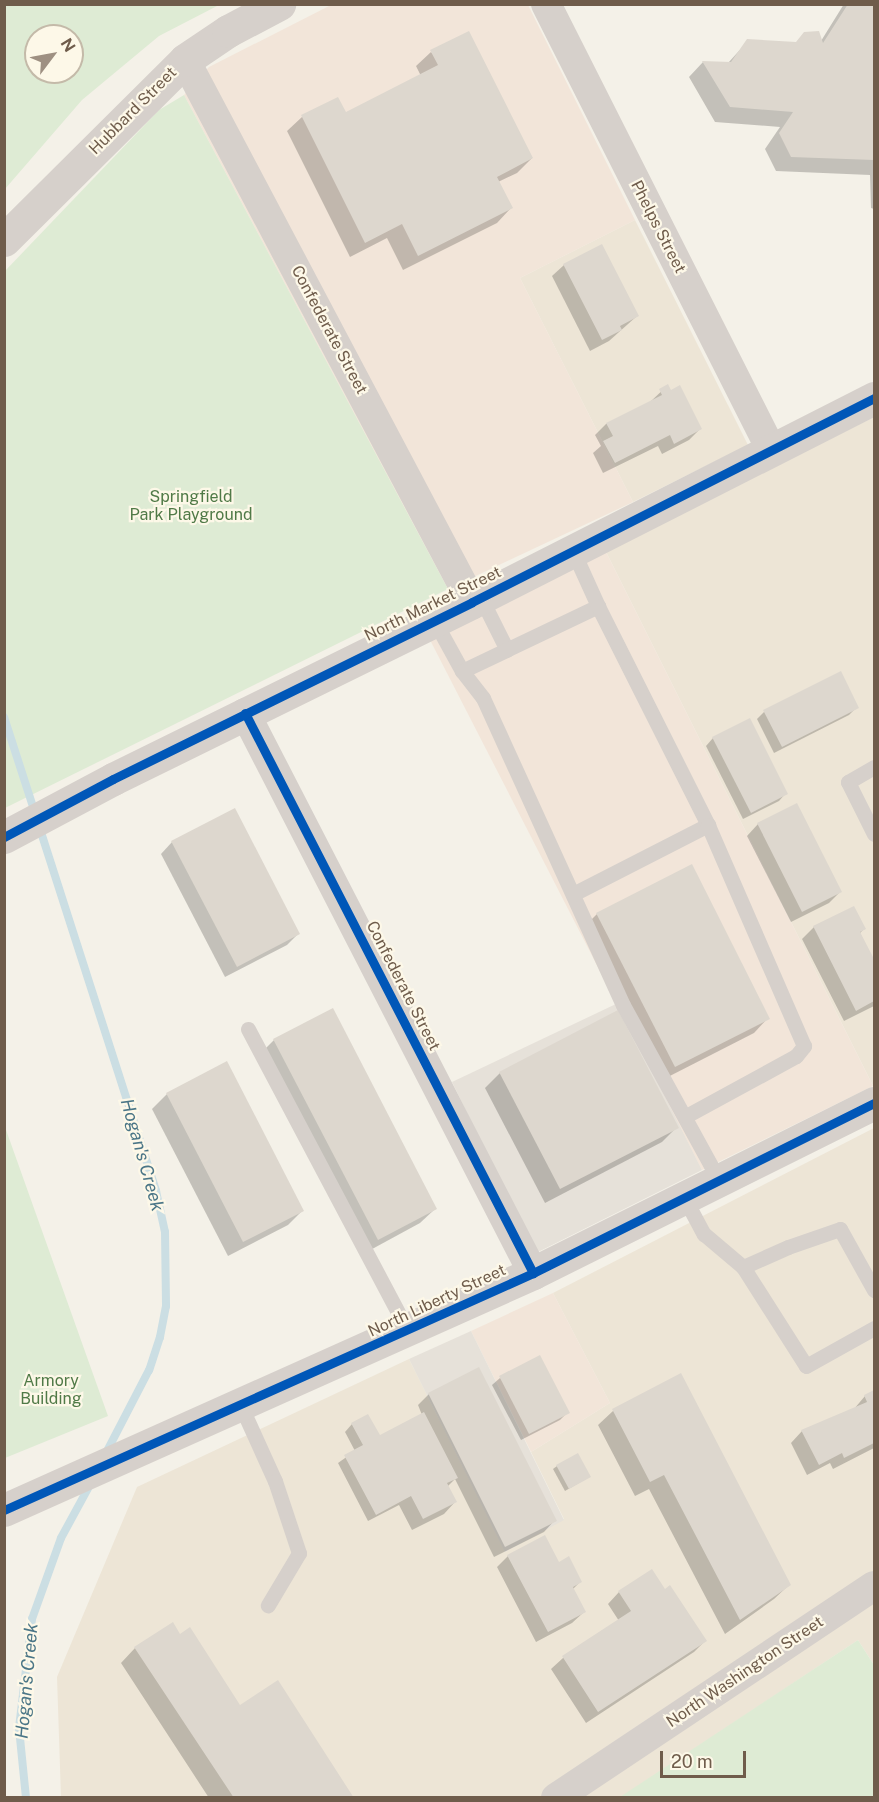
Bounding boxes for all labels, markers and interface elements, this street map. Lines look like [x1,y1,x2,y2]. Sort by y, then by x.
north arrow [24,24,84,84]
text: N [57,35,79,56]
street label: Hubbard Street [85,63,181,159]
street label: Phelps Street [626,177,690,277]
street label: Confederate Street [287,262,371,398]
park label: Springfield Park Playground [129,487,253,525]
street label: North Market Street [362,563,504,645]
street label: Confederate Street [362,918,444,1054]
water label: Hogan's Creek [116,1096,168,1214]
street label: North Liberty Street [365,1261,509,1341]
park label: Armory Building [20,1371,82,1409]
street label: North Washington Street [663,1612,827,1732]
water label: Hogan's Creek [11,1622,43,1740]
scale bar [663,1739,748,1777]
text: 20 m [671,1751,713,1772]

